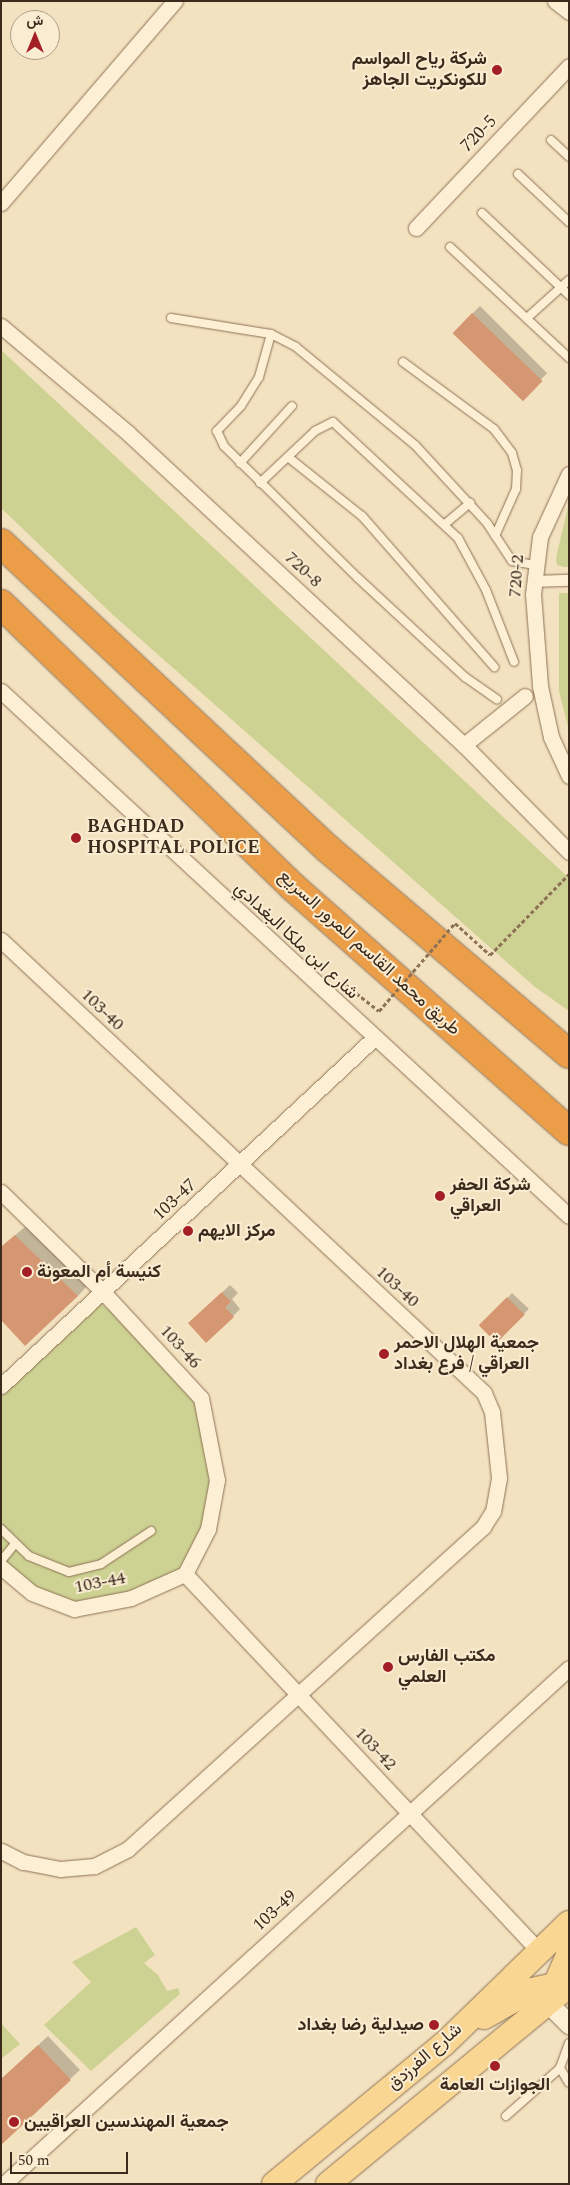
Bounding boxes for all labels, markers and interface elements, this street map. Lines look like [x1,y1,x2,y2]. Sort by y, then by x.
north arrow [10,10,60,60]
text: ش [27,10,43,31]
place label: شركة رياح المواسم للكونكريت الجاهز [352,49,487,92]
marker: شركة رياح المواسم للكونكريت الجاهز [491,64,503,76]
street label: 720-5 [456,111,502,157]
street label: 720-8 [280,548,326,592]
street label: 720-2 [505,554,529,598]
place label: BAGHDAD HOSPITAL POLICE [87,817,259,860]
marker: BAGHDAD HOSPITAL POLICE [69,831,83,845]
street label: طريق محمد القاسم للمرور السريع [274,866,464,1040]
street label: شارع ابن ملكا البغدادي [229,878,363,1004]
street label: 103-40 [76,984,128,1036]
street label: 103-47 [149,1174,201,1226]
place label: شركة الحفر العراقي [450,1175,531,1218]
marker: شركة الحفر العراقي [434,1190,446,1202]
place label: مركز الايهم [198,1220,276,1242]
marker: مركز الايهم [182,1225,194,1237]
place label: كنيسة أم المعونة [37,1261,161,1283]
street label: 103-40 [371,1261,423,1313]
marker: كنيسة أم المعونة [21,1266,33,1278]
street label: 103-46 [155,1321,205,1373]
place label: جمعية الهلال الاحمر العراقي / فرع بغداد [394,1333,539,1376]
marker: جمعية الهلال الاحمر العراقي / فرع بغداد [378,1348,390,1360]
street label: 103-44 [73,1567,127,1599]
place label: مكتب الفارس العلمي [398,1646,496,1688]
marker: مكتب الفارس العلمي [382,1661,394,1673]
street label: 103-42 [349,1723,401,1775]
street label: 103-49 [249,1886,301,1936]
place label: صيدلية رضا بغداد [297,2014,424,2036]
street label: شارع الفرزدق [383,2019,467,2095]
marker: صيدلية رضا بغداد [428,2019,440,2031]
marker: الجوازات العامة [489,2060,501,2072]
place label: الجوازات العامة [440,2074,550,2096]
place label: جمعية المهندسين العراقيين [24,2111,229,2133]
marker: جمعية المهندسين العراقيين [8,2116,20,2128]
scale bar [12,2142,130,2174]
text: 50 m [18,2149,50,2172]

